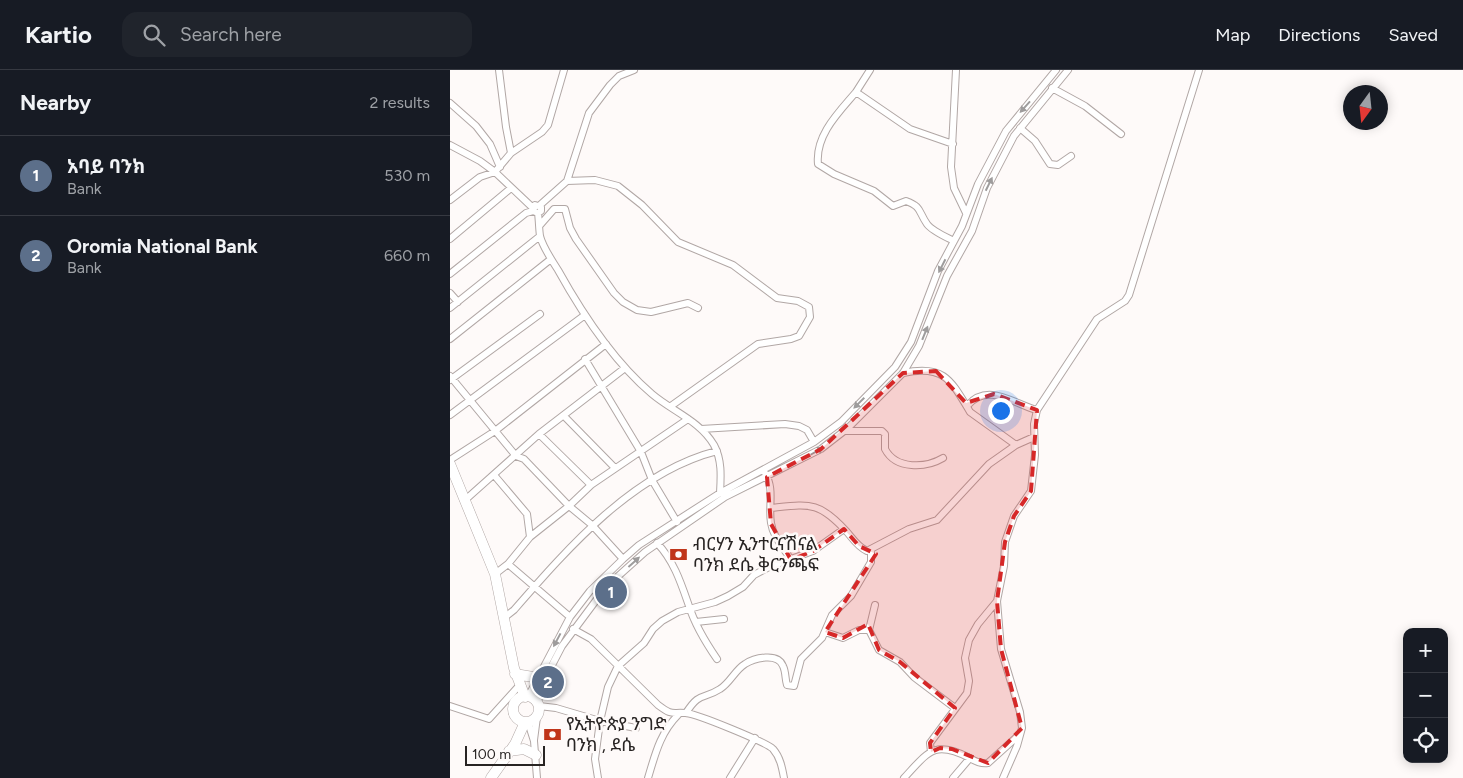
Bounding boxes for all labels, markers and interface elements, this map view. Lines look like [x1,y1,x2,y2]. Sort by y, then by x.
search box [122,12,472,57]
text: Kartio [25,20,92,49]
icon: search [140,21,168,49]
text: Search here [180,23,282,46]
text: Map [1215,24,1250,46]
text: Directions [1278,24,1360,46]
text: Saved [1388,24,1438,46]
north arrow [1343,85,1388,130]
text: Nearby [20,90,91,115]
text: 2 results [370,93,430,112]
one-way arrow [1019,101,1031,113]
text: አባይ ባንክ [67,155,145,178]
text: 1 [33,166,39,185]
text: 530 m [384,166,430,185]
one-way arrow [985,177,993,191]
text: Bank [67,179,102,198]
text: Oromia National Bank [67,235,258,258]
text: 2 [31,246,41,265]
text: 660 m [384,246,430,265]
text: Bank [67,258,102,277]
one-way arrow [937,258,946,273]
one-way arrow [921,325,929,340]
one-way arrow [853,396,865,408]
your location [988,398,1014,424]
one-way arrow [810,446,823,455]
place label: ብርሃን ኢንተርናሽናል ባንክ ደሴ ቅርንጫፍ [693,533,819,576]
bank icon: ብርሃን ኢንተርናሽናል ባንክ ደሴ ቅርንጫፍ [669,544,689,564]
one-way arrow [627,556,639,568]
pin: 1 [595,573,627,611]
map controls [1403,628,1448,763]
button: + [1403,628,1448,673]
one-way arrow [553,633,561,648]
pin: 2 [532,663,564,701]
button: − [1403,673,1448,718]
place label: የኢትዮጵያ ንግድ ባንክ , ደሴ [566,713,667,756]
button: locate [1403,718,1448,763]
bank icon: የኢትዮጵያ ንግድ ባንክ , ደሴ [542,724,562,744]
scale bar [465,743,545,766]
text: 100 m [472,746,511,763]

